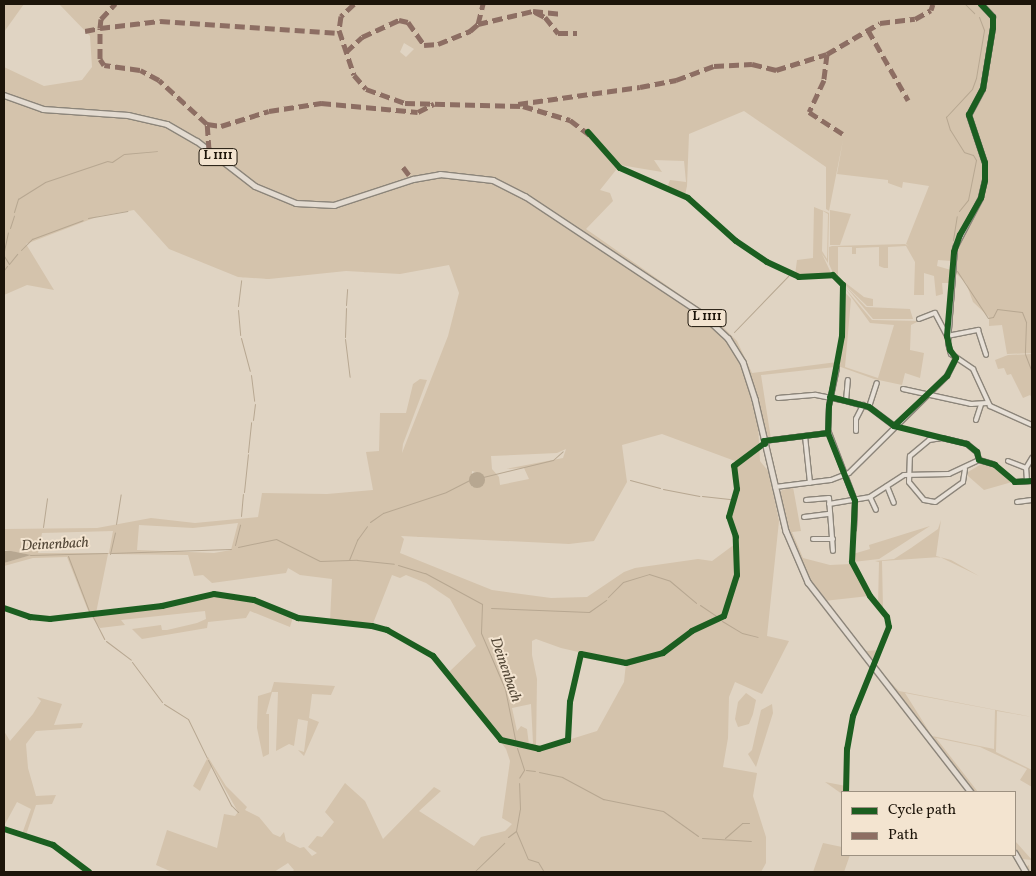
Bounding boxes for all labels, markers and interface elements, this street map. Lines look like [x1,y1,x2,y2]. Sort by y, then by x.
road number: L 1111 [198,148,238,166]
road number: L 1111 [687,308,727,328]
water label: Deinenbach [21,534,89,556]
water label: Deinenbach [485,635,525,705]
legend [841,791,1016,856]
text: Cycle path [888,800,956,821]
text: Path [888,825,918,846]

